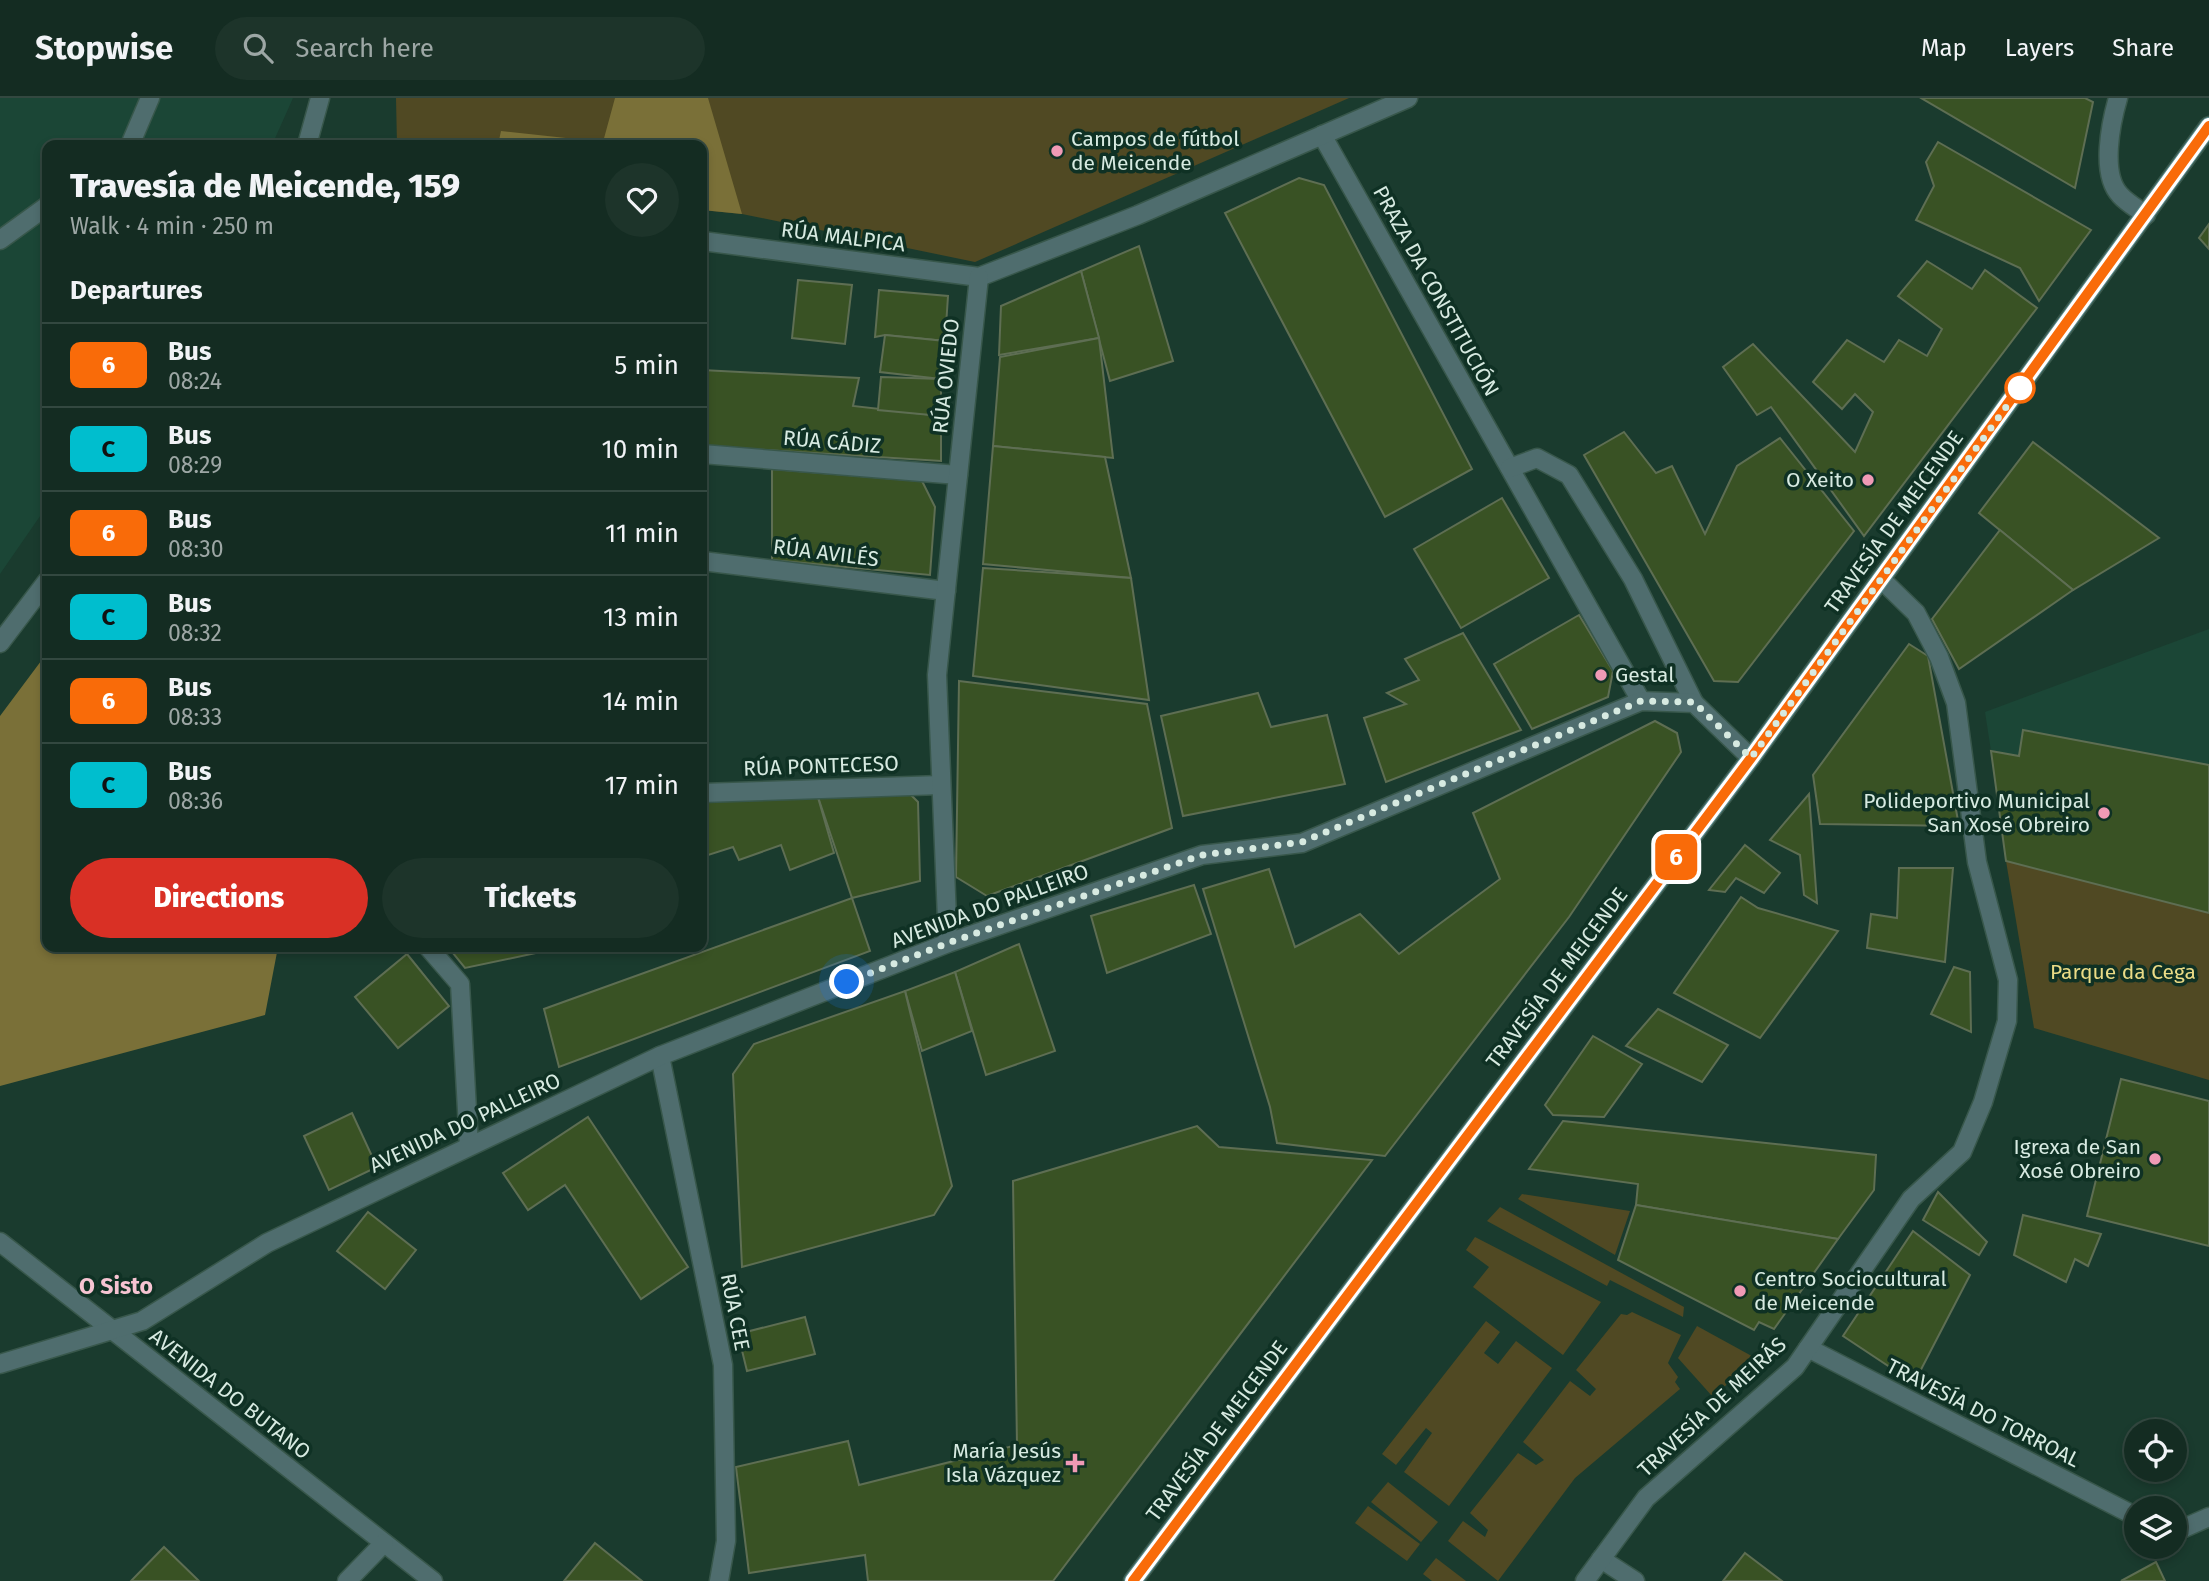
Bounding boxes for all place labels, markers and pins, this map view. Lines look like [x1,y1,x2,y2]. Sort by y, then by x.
place label: Campos de fútbol de Meicende [1071,126,1239,176]
marker: Campos de fútbol de Meicende [1049,143,1065,159]
unlabelled marker [2005,373,2035,403]
place label: O Xeito [1786,467,1854,493]
marker: O Xeito [1860,472,1876,488]
place label: Gestal [1615,662,1674,688]
marker: Gestal [1593,667,1609,683]
place label: Polideportivo Municipal San Xosé Obreiro [1863,788,2090,838]
marker: Polideportivo Municipal San Xosé Obreiro [2096,805,2112,821]
place label: Igrexa de San Xosé Obreiro [2014,1134,2141,1184]
marker: Igrexa de San Xosé Obreiro [2147,1151,2163,1167]
place label: Centro Sociocultural de Meicende [1754,1266,1947,1316]
marker: Centro Sociocultural de Meicende [1732,1283,1748,1299]
place label: María Jesús Isla Vázquez [945,1438,1061,1488]
marker: María Jesús Isla Vázquez [1067,1455,1083,1471]

